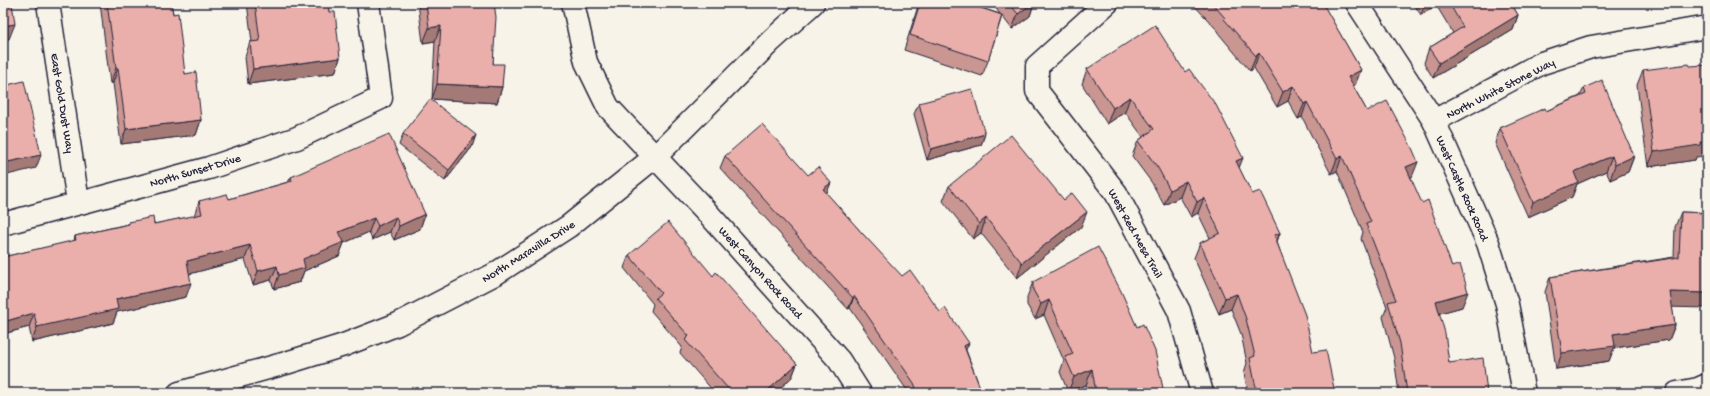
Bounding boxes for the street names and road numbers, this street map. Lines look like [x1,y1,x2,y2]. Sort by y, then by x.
street label: East Gold Dust Way [46,52,76,154]
street label: North White Stone Way [1444,56,1558,123]
street label: West Castle Rock Road [1432,134,1491,244]
street label: North Sunset Drive [148,152,243,192]
street label: West Red Mesa Trail [1104,187,1165,281]
street label: North Maravilla Drive [480,218,579,287]
street label: West Canyon Rock Road [714,224,805,323]

